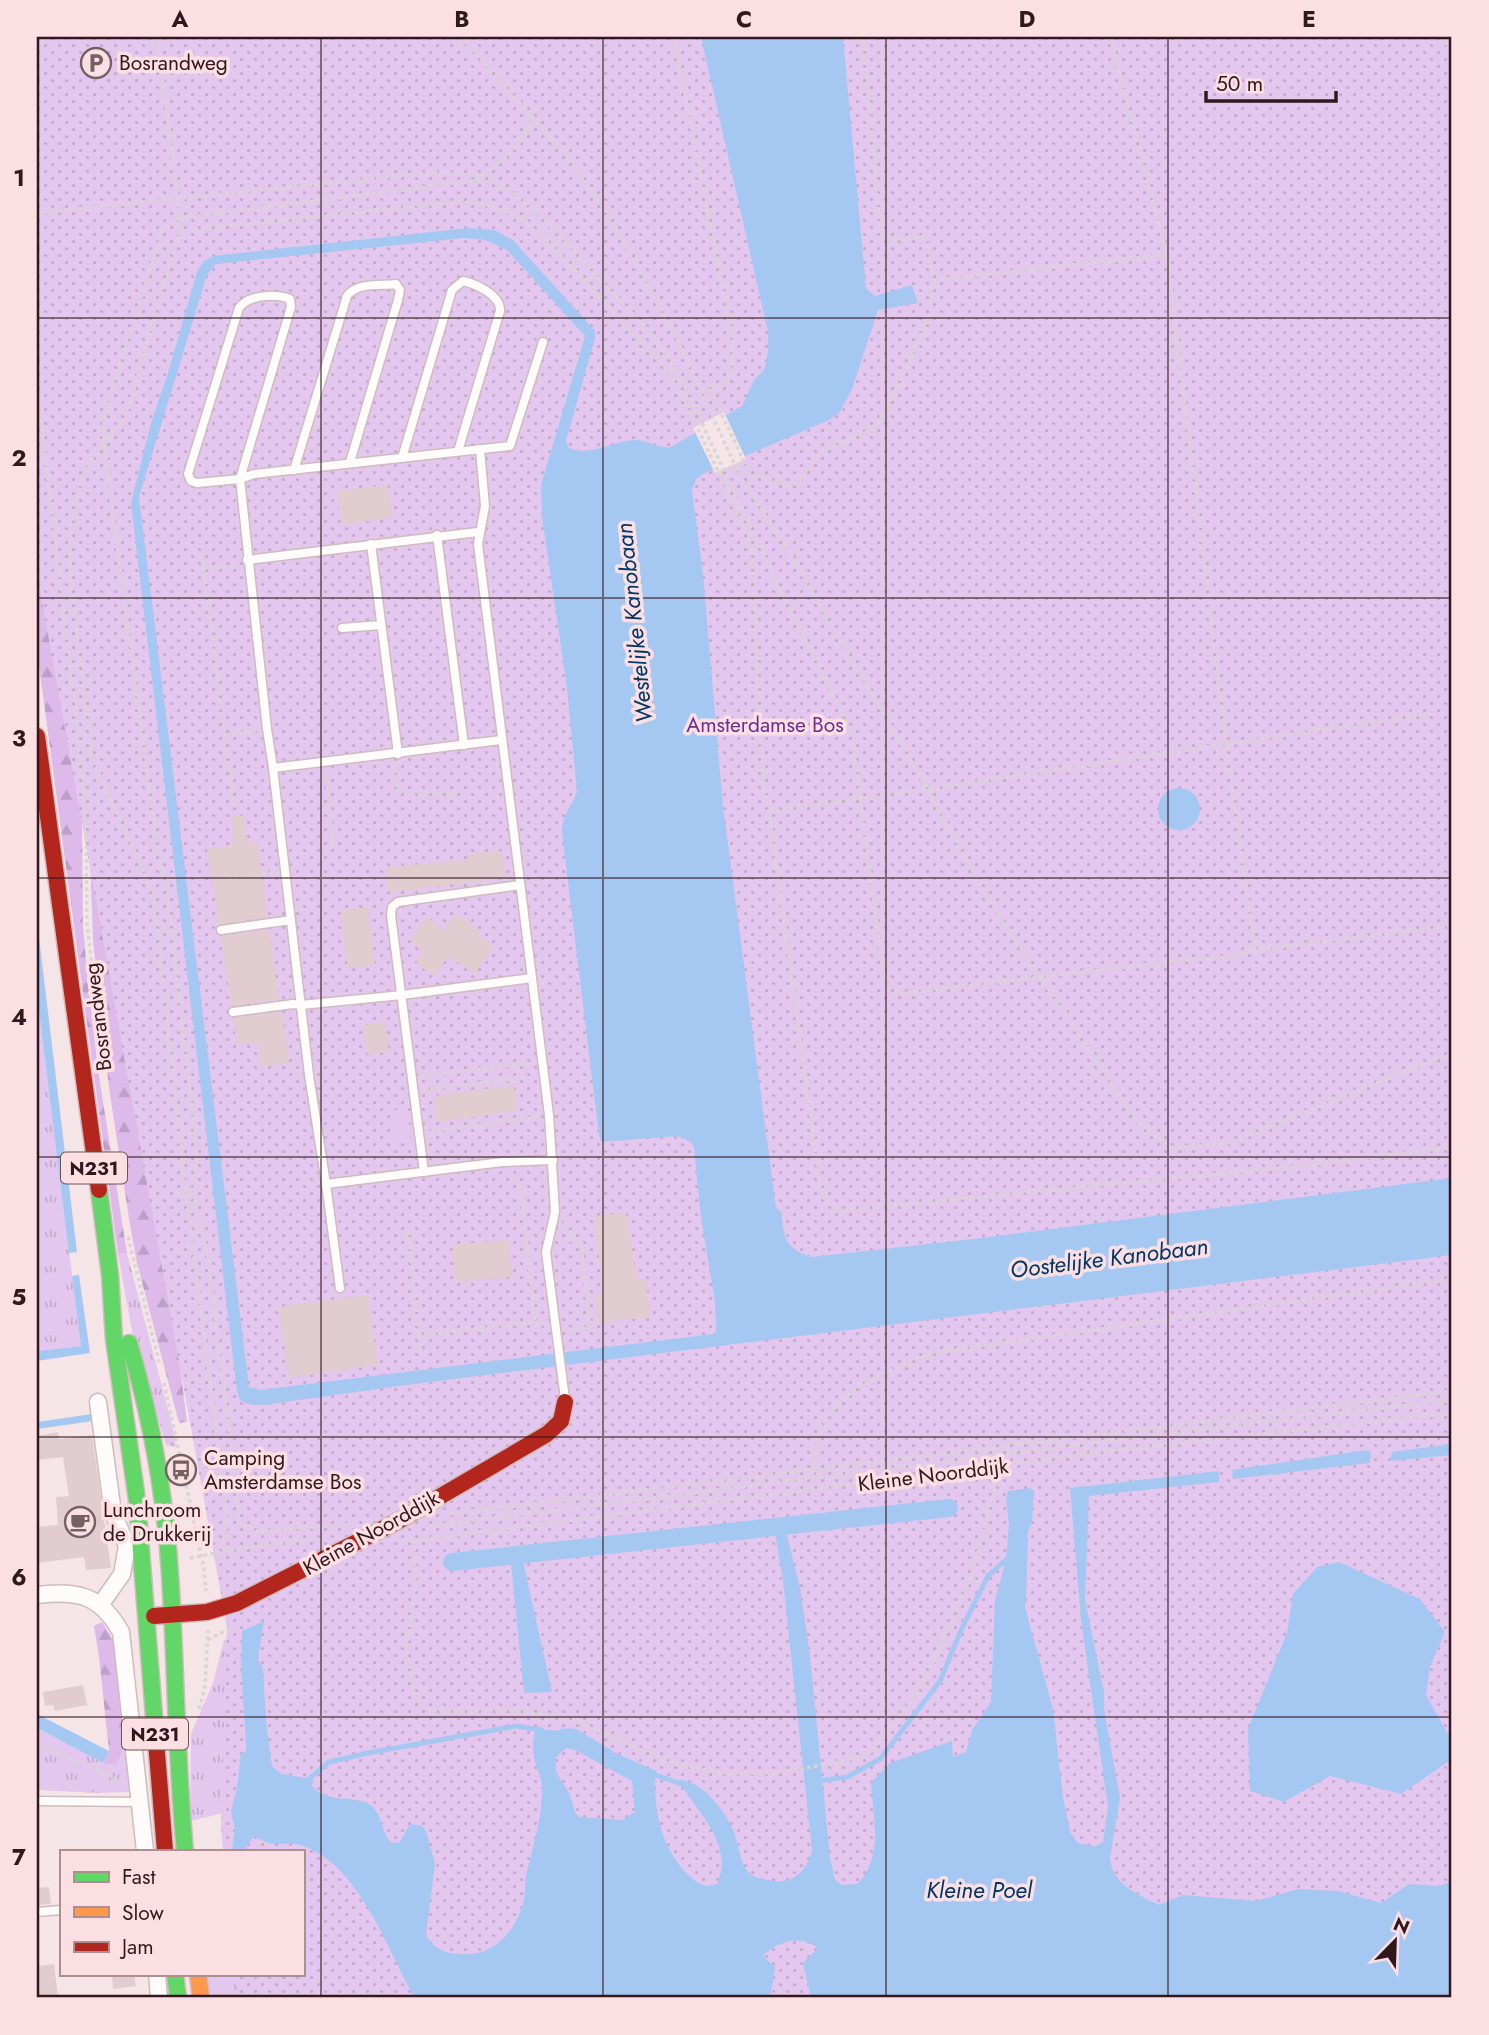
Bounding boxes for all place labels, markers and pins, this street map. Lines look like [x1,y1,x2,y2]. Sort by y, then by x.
parking icon: Bosrandweg [79,46,113,80]
place label: Bosrandweg [119,48,228,78]
place label: Camping Amsterdamse Bos [204,1443,361,1497]
bus stop icon: Camping Amsterdamse Bos [164,1453,198,1487]
place label: Lunchroom de Drukkerij [103,1495,212,1549]
cafe icon: Lunchroom de Drukkerij [63,1505,97,1539]

